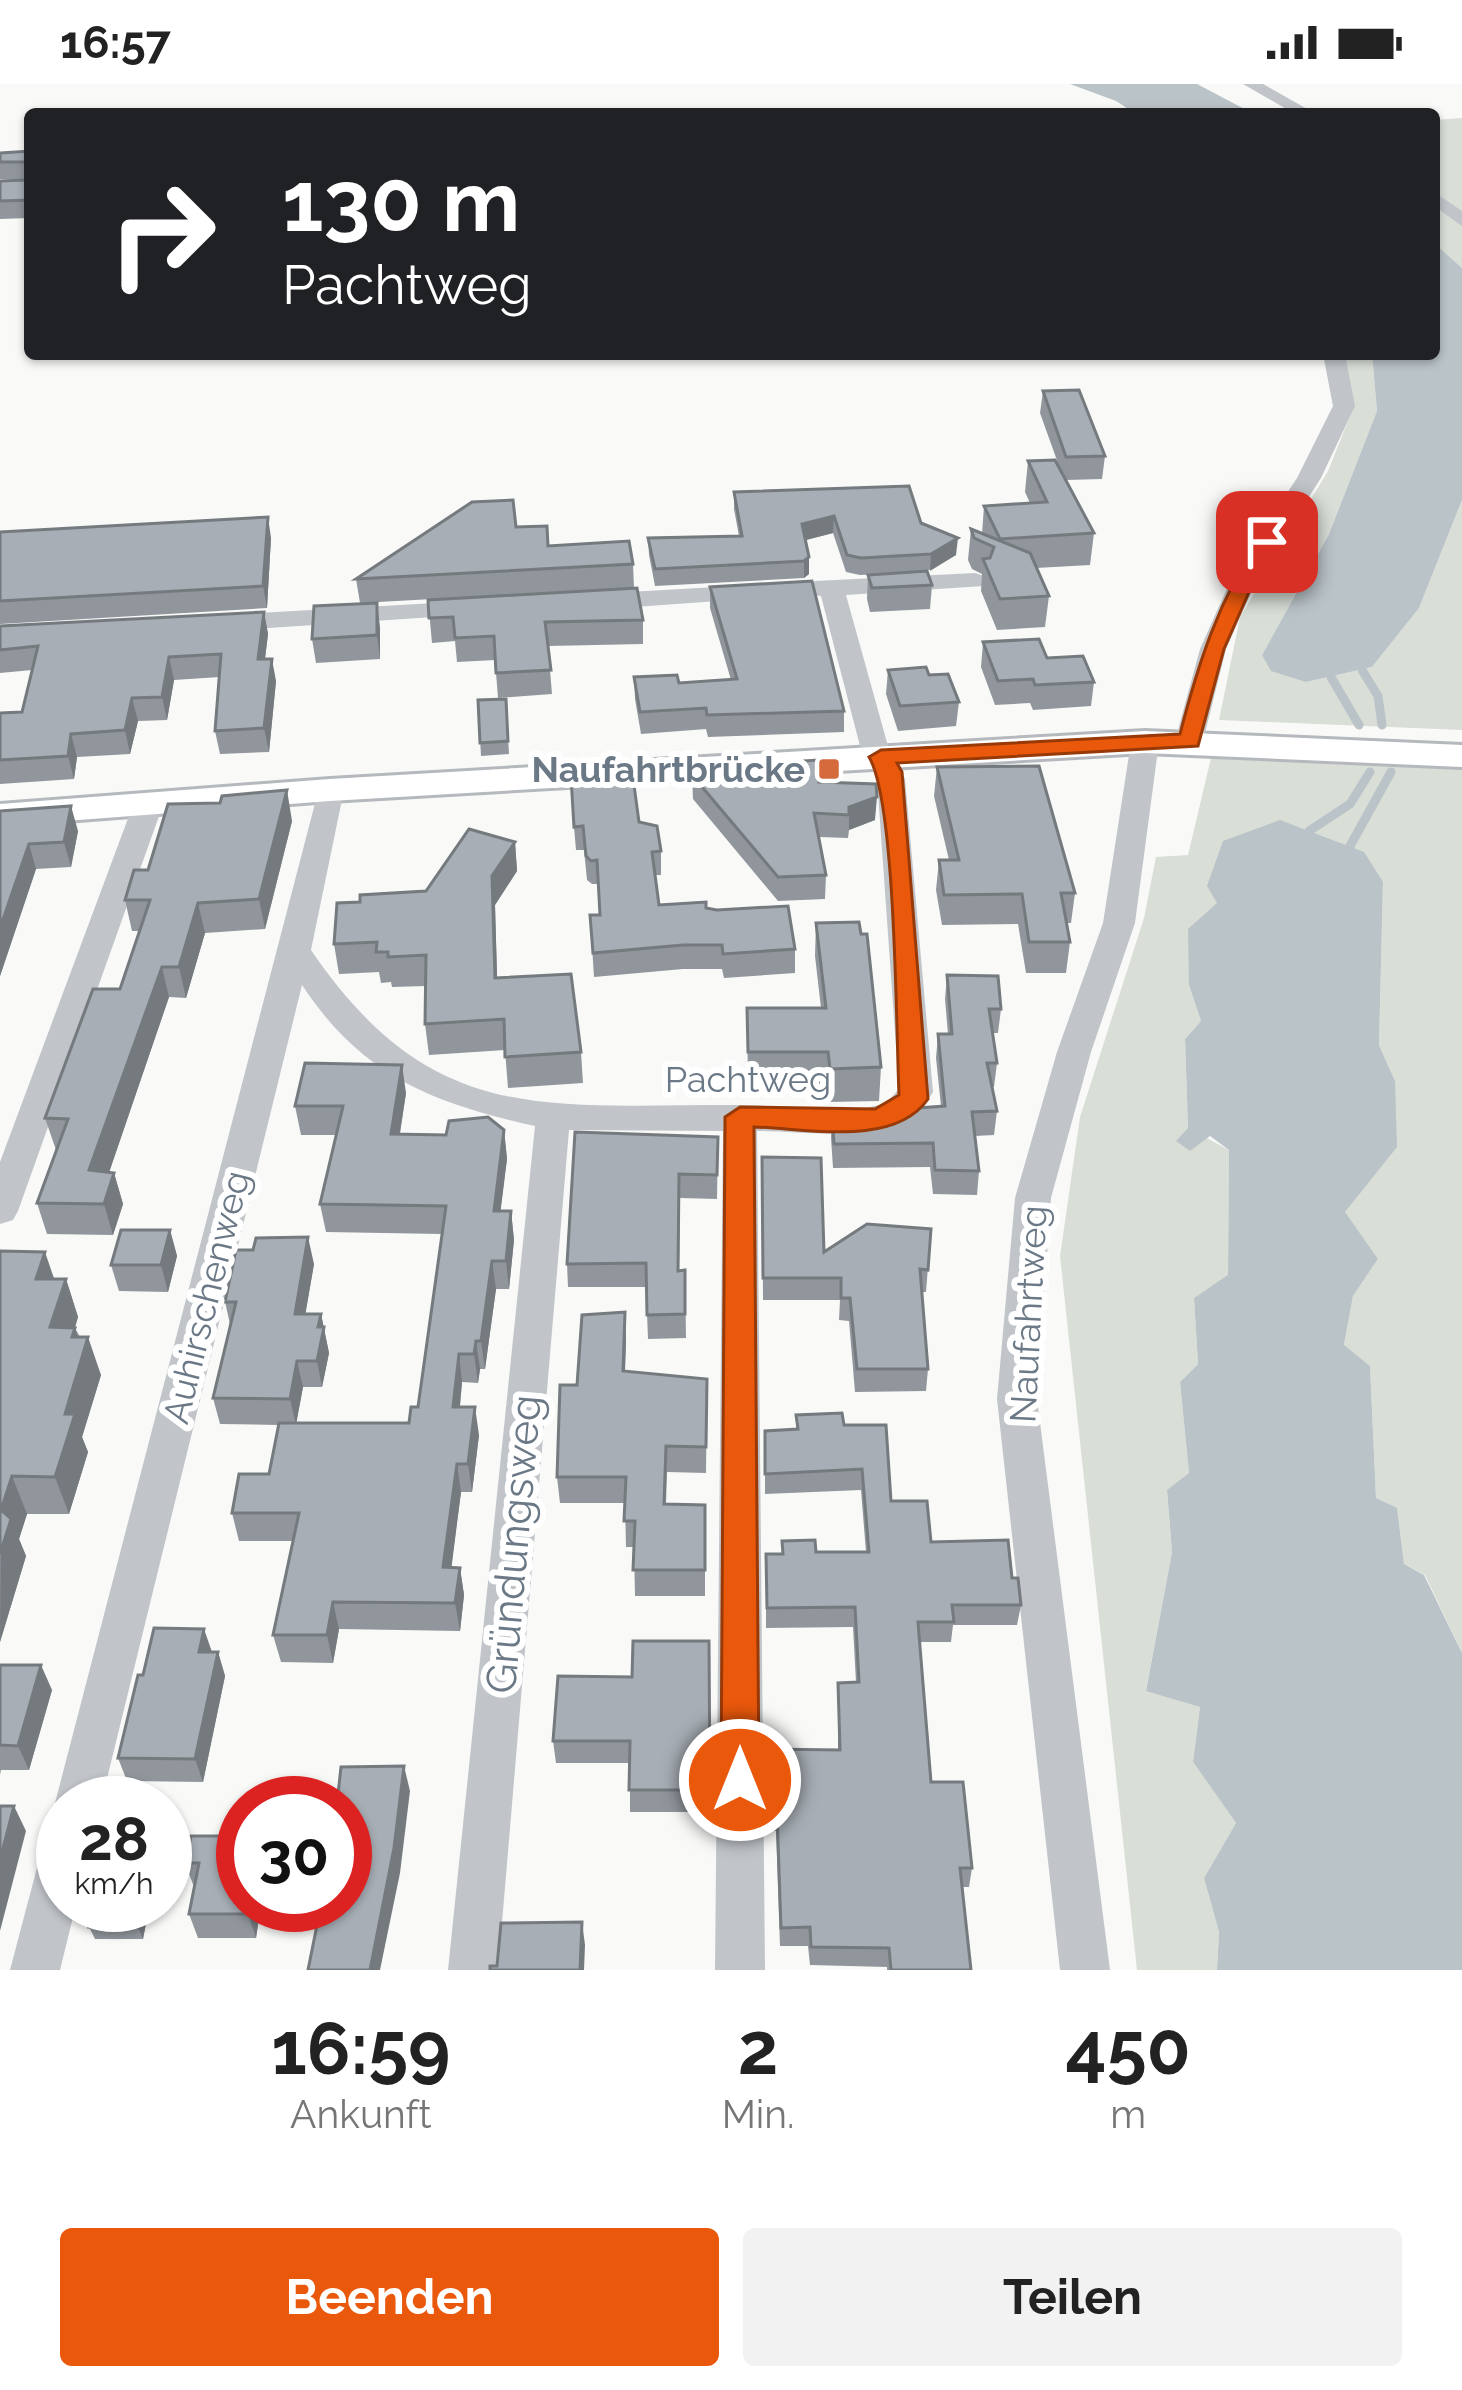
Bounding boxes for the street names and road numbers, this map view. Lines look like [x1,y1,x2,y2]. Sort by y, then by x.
street label: Pachtweg [665,1058,831,1100]
street label: Auhirschenweg [154,1166,258,1428]
street label: Naufahrtweg [1001,1204,1055,1424]
street label: Gründungsweg [476,1393,551,1695]

